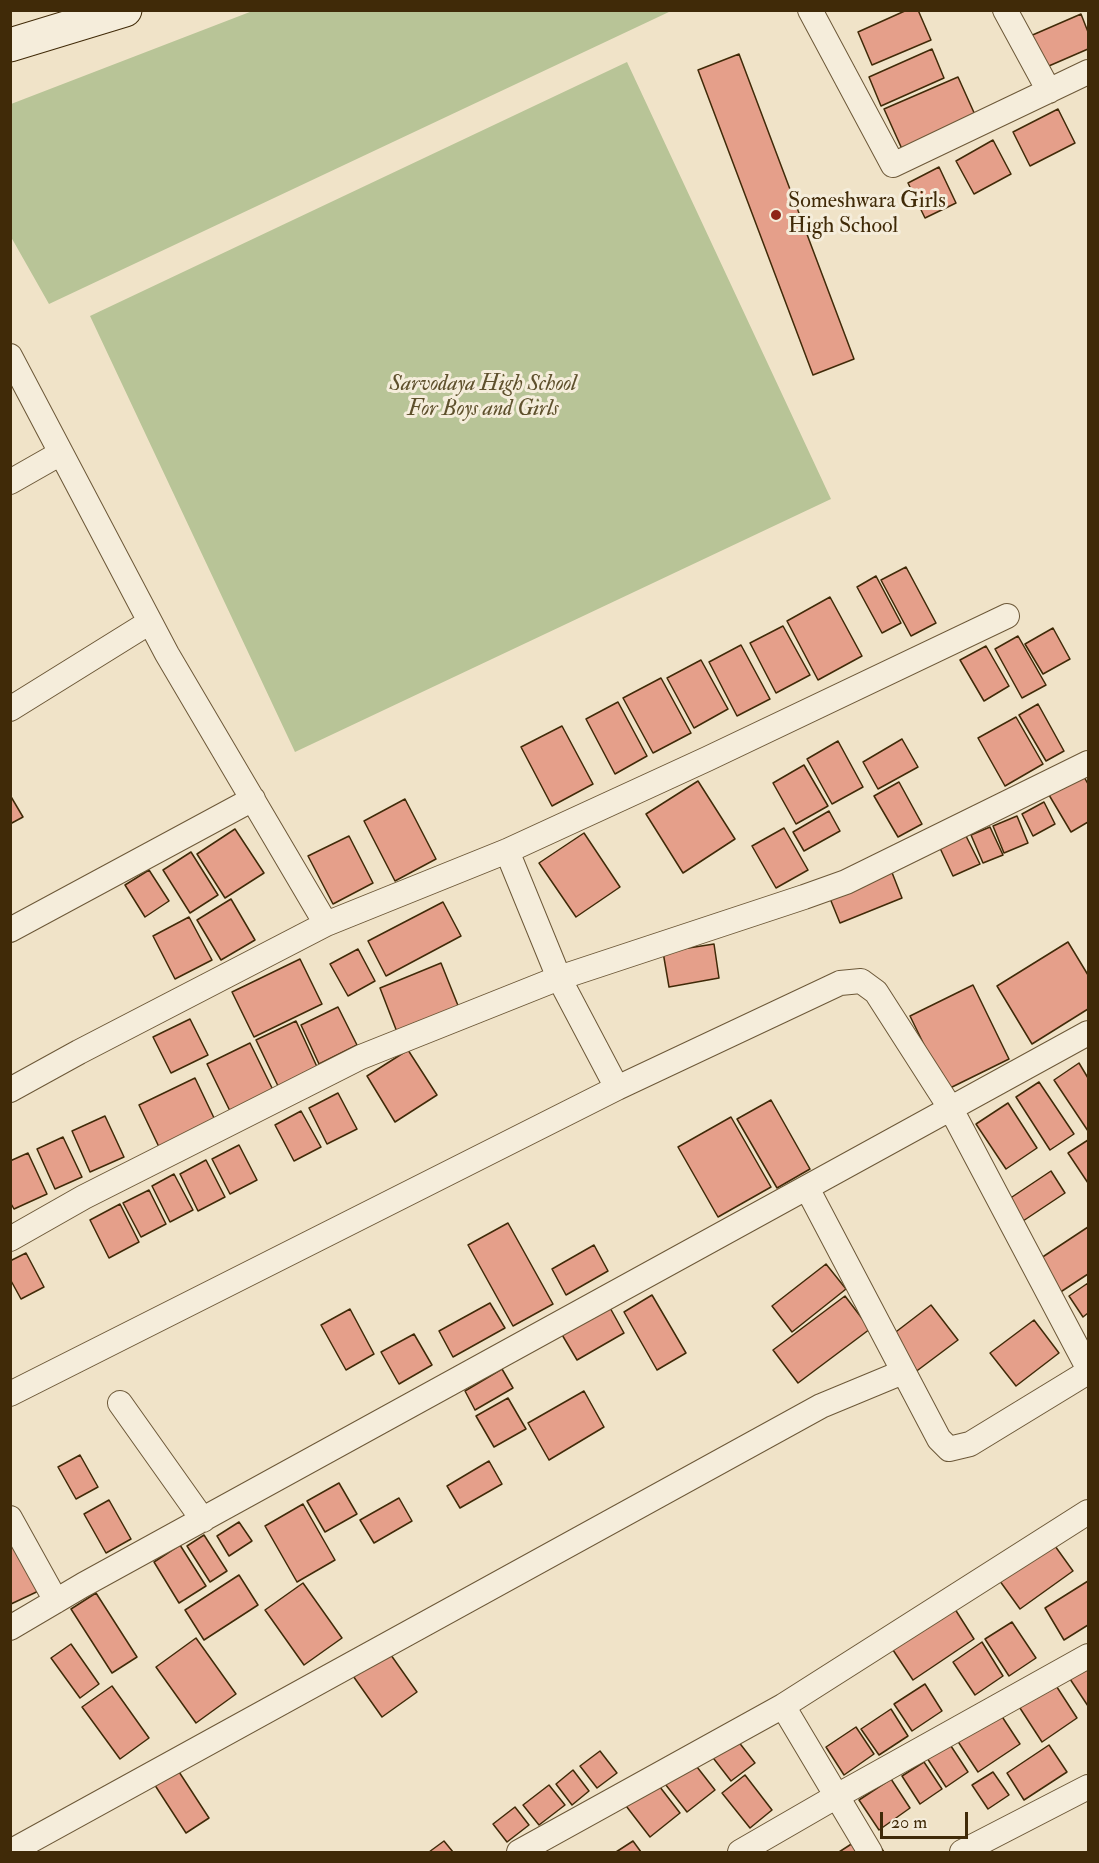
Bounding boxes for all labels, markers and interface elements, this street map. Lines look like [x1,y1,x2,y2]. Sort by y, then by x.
place label: Someshwara Girls High School [788,189,946,240]
marker: Someshwara Girls High School [769,208,783,222]
park label: Sarvodaya High School For Boys and Girls [389,372,577,424]
scale bar [883,1800,972,1838]
text: 20 m [891,1811,927,1834]

